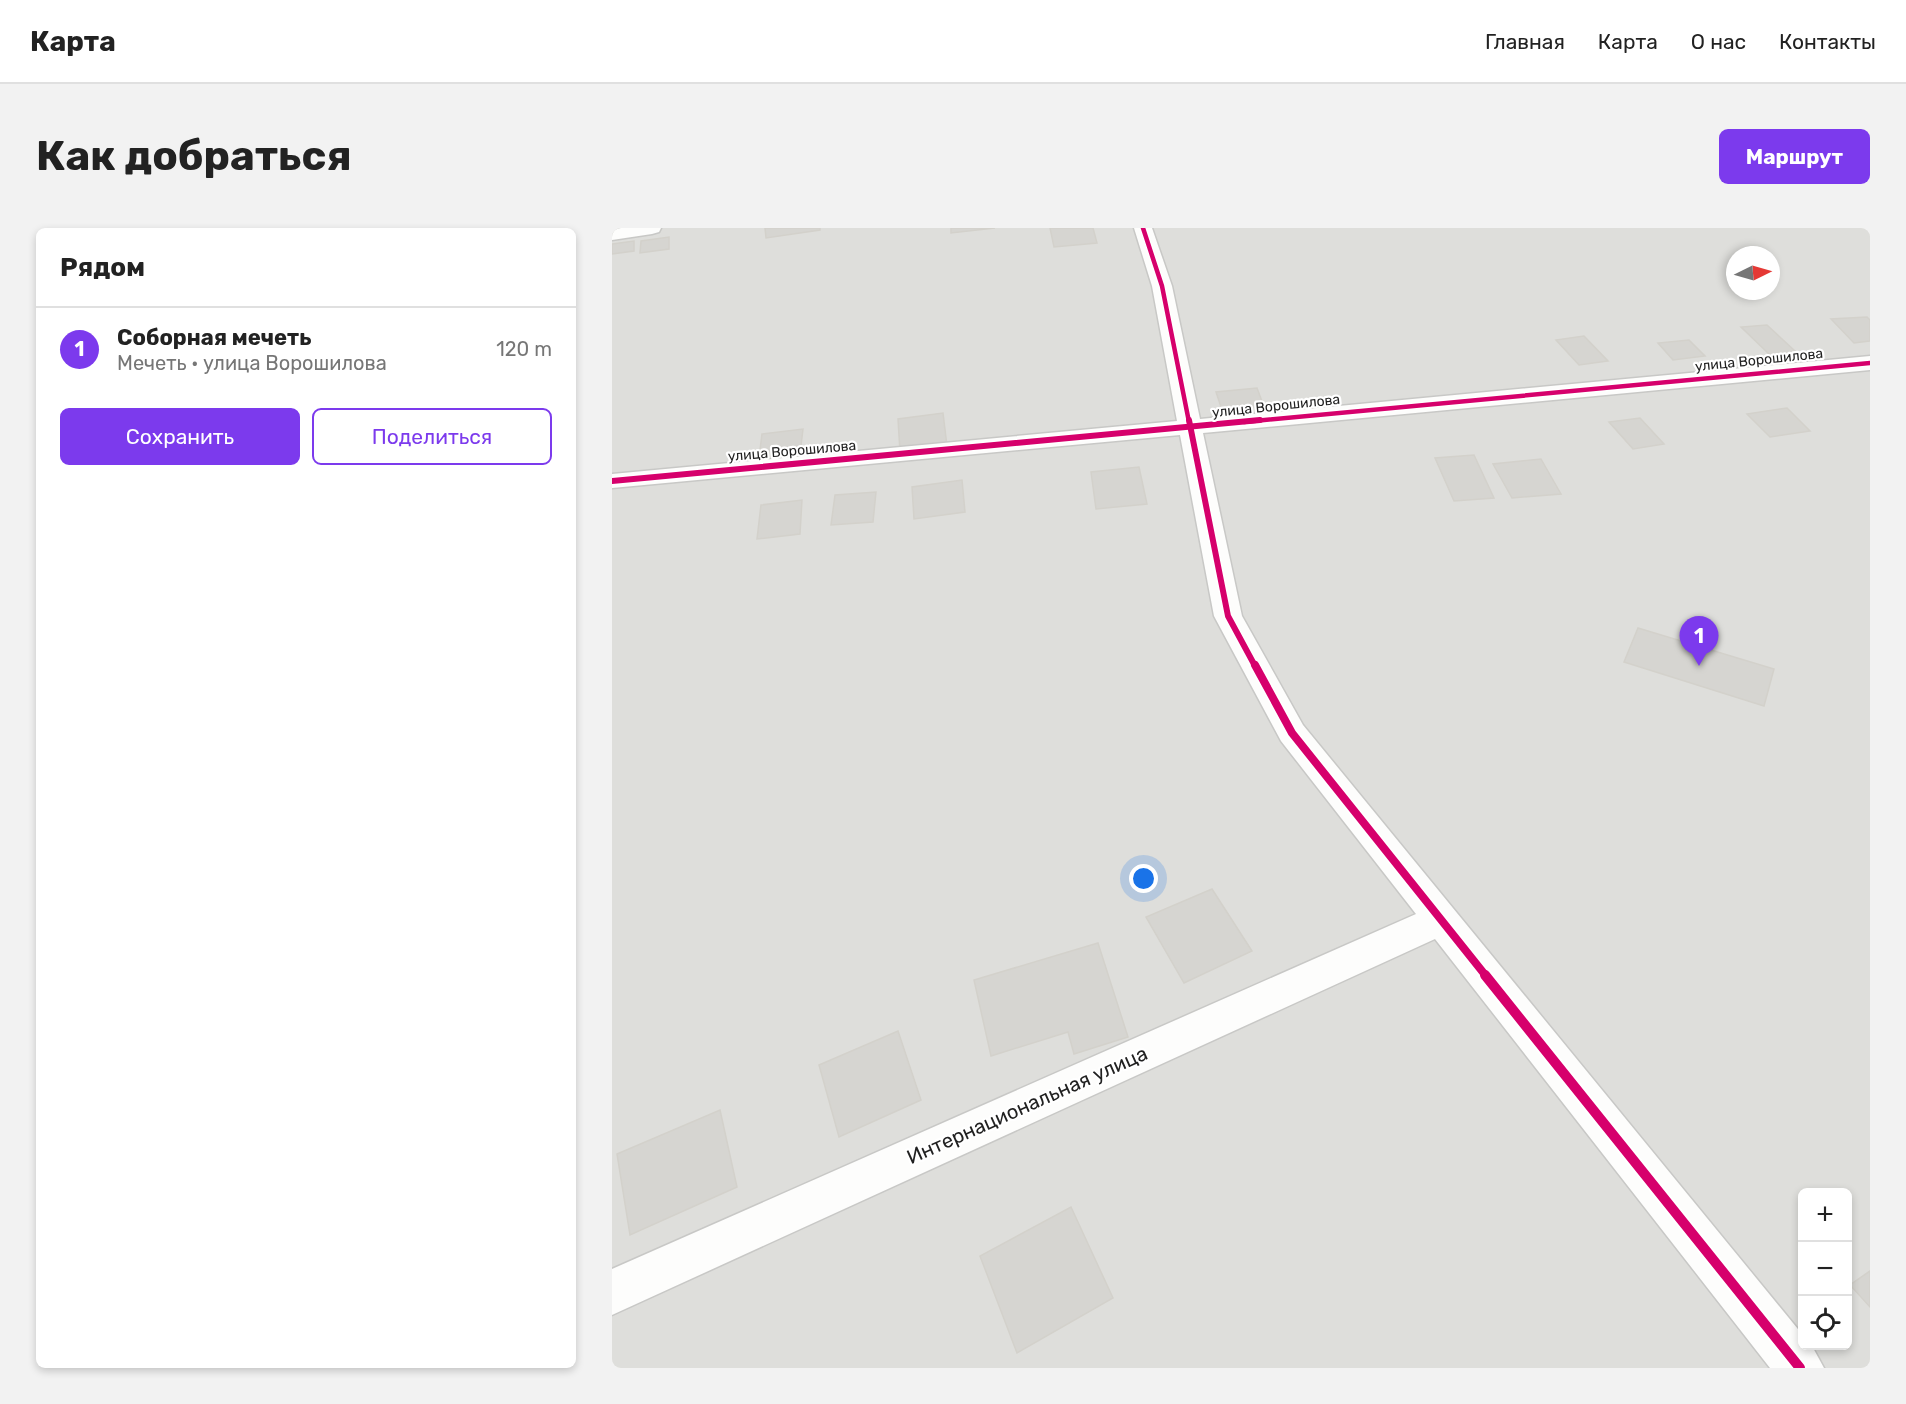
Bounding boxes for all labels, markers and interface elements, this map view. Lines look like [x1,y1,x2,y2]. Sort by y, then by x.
text: Карта [30,25,116,58]
text: Главная [1485,29,1565,54]
text: Карта [1598,29,1658,54]
text: О нас [1691,29,1746,54]
text: Контакты [1779,29,1876,54]
button: Маршрут [1719,129,1870,184]
text: Как добраться [36,131,352,181]
north arrow [1726,246,1780,300]
text: Рядом [60,252,145,283]
text: Соборная мечеть [117,324,311,351]
text: 1 [75,337,84,361]
text: 120 m [496,337,552,361]
street label: улица Ворошилова [1694,345,1824,375]
text: Мечеть · улица Ворошилова [117,351,387,375]
street label: улица Ворошилова [1211,391,1341,421]
button: Сохранить [60,408,300,465]
button: Поделиться [312,408,552,465]
street label: улица Ворошилова [727,437,857,465]
pin: 1 [1680,616,1718,666]
your location [1129,864,1158,893]
street label: Интернациональная улица [903,1041,1151,1169]
map controls [1798,1188,1852,1350]
button: + [1798,1188,1852,1242]
button: − [1798,1242,1852,1296]
button: locate [1798,1296,1852,1350]

